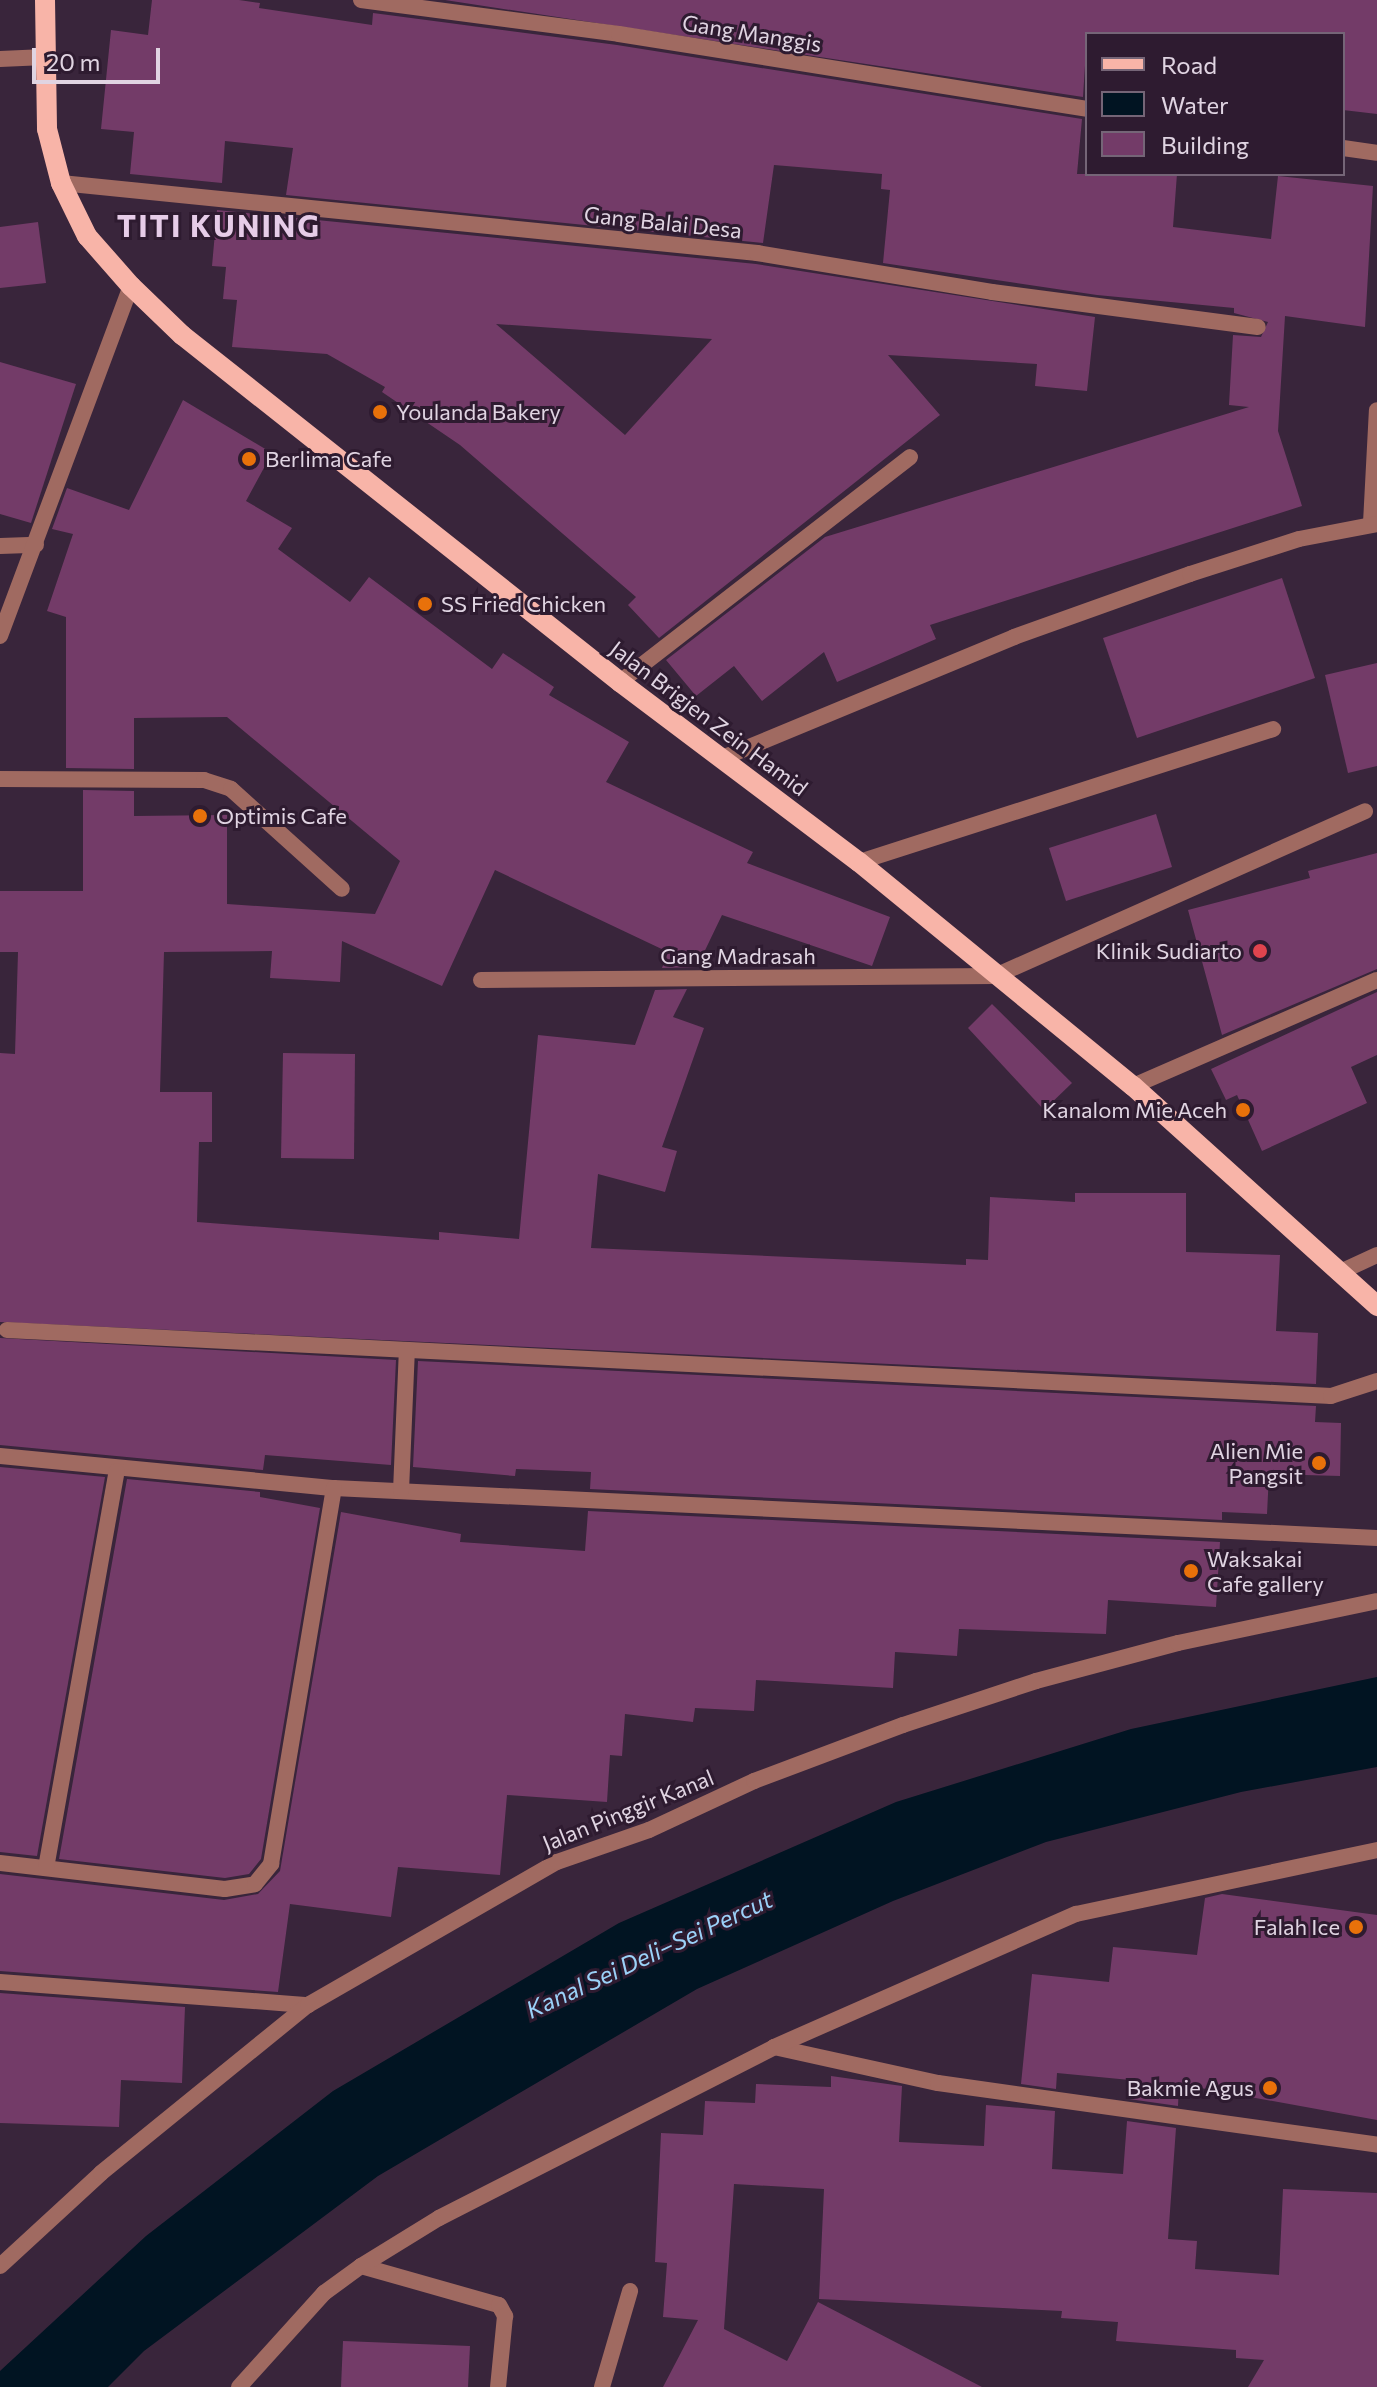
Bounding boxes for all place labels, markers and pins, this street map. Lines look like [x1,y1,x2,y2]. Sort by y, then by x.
place label: Youlanda Bakery [396,399,561,425]
marker: Youlanda Bakery [371,403,389,421]
place label: Berlima Cafe [265,446,392,472]
marker: Berlima Cafe [240,450,258,468]
place label: SS Fried Chicken [441,591,606,617]
marker: SS Fried Chicken [416,595,434,613]
place label: Optimis Cafe [216,803,347,829]
marker: Optimis Cafe [191,807,209,825]
place label: Klinik Sudiarto [1096,938,1242,964]
marker: Klinik Sudiarto [1249,940,1271,962]
place label: Kanalom Mie Aceh [1042,1097,1227,1123]
marker: Kanalom Mie Aceh [1234,1101,1252,1119]
place label: Alien Mie Pangsit [1210,1437,1303,1488]
marker: Alien Mie Pangsit [1310,1454,1328,1472]
place label: Waksakai Cafe gallery [1207,1545,1324,1596]
marker: Waksakai Cafe gallery [1182,1562,1200,1580]
place label: Falah Ice [1254,1914,1340,1940]
marker: Falah Ice [1347,1918,1365,1936]
place label: Bakmie Agus [1127,2075,1254,2101]
marker: Bakmie Agus [1261,2079,1279,2097]

